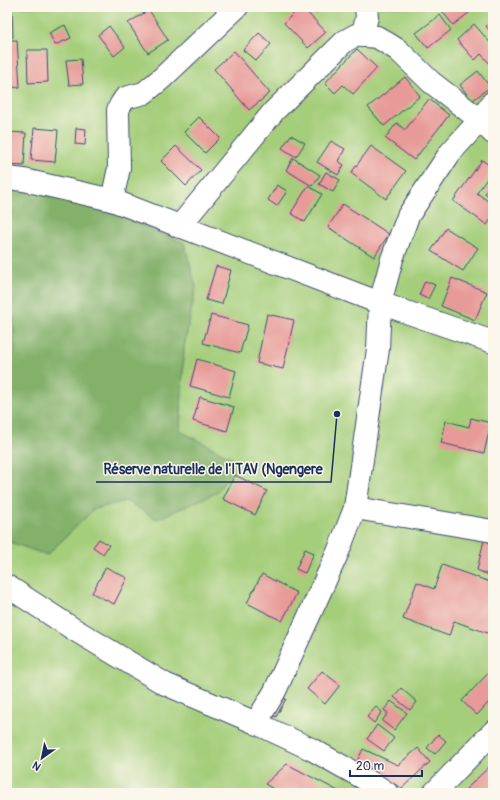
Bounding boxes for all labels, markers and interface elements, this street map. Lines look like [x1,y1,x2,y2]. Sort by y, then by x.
callout: Réserve naturelle de l'ITAV (Ngengere [96,456,331,482]
text: Réserve naturelle de l'ITAV (Ngengere [103,461,324,478]
north arrow [22,738,62,778]
scale bar [350,752,422,778]
text: N [30,758,43,773]
text: 20 m [356,759,385,774]

